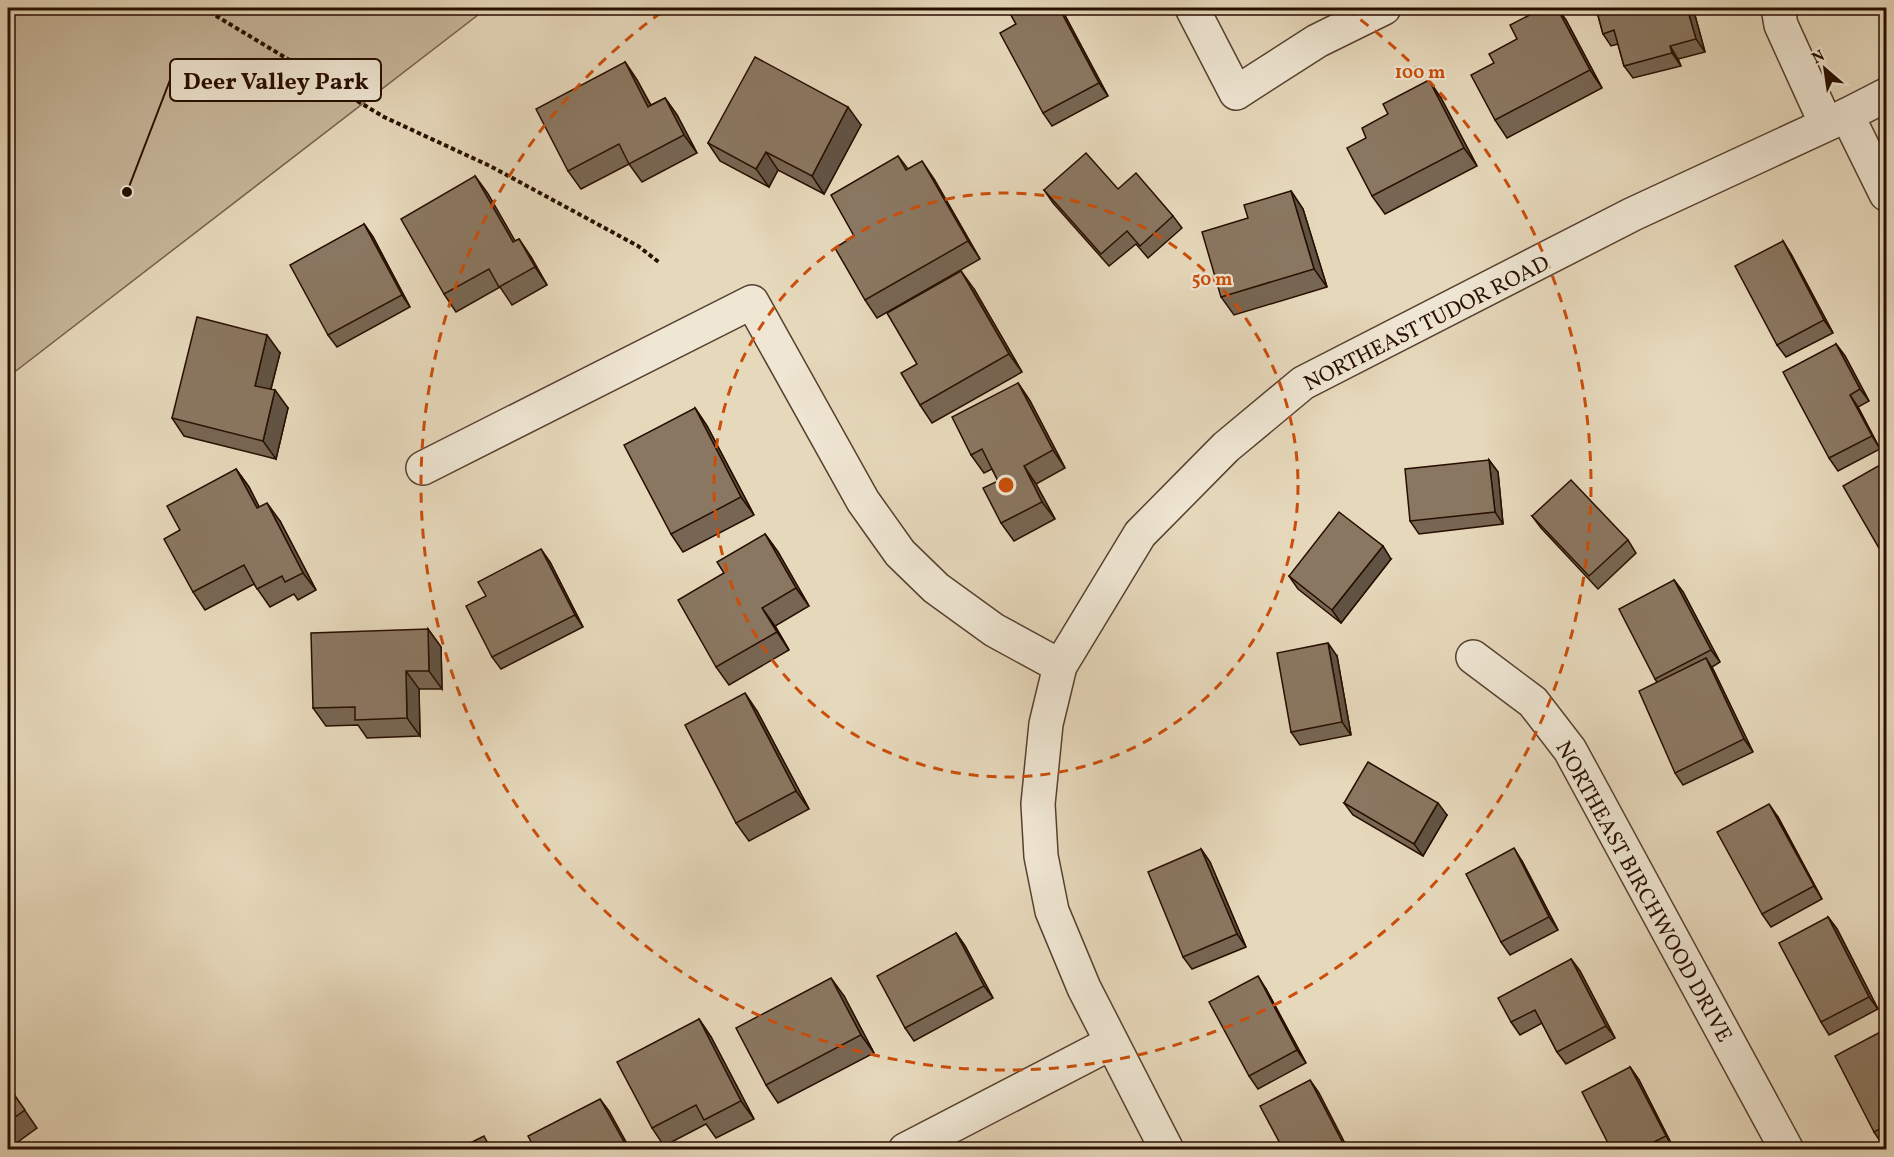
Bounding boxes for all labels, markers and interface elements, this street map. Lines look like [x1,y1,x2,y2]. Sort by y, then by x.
north arrow [1795,39,1855,99]
text: N [1808,45,1829,70]
callout: Deer Valley Park [170,59,381,101]
text: 100 m [1395,61,1445,86]
text: Deer Valley Park [183,66,369,100]
street label: NORTHEAST TUDOR ROAD [1299,249,1555,400]
text: 50 m [1192,268,1232,293]
centre of rings [996,475,1016,495]
street label: NORTHEAST BIRCHWOOD DRIVE [1547,736,1739,1048]

